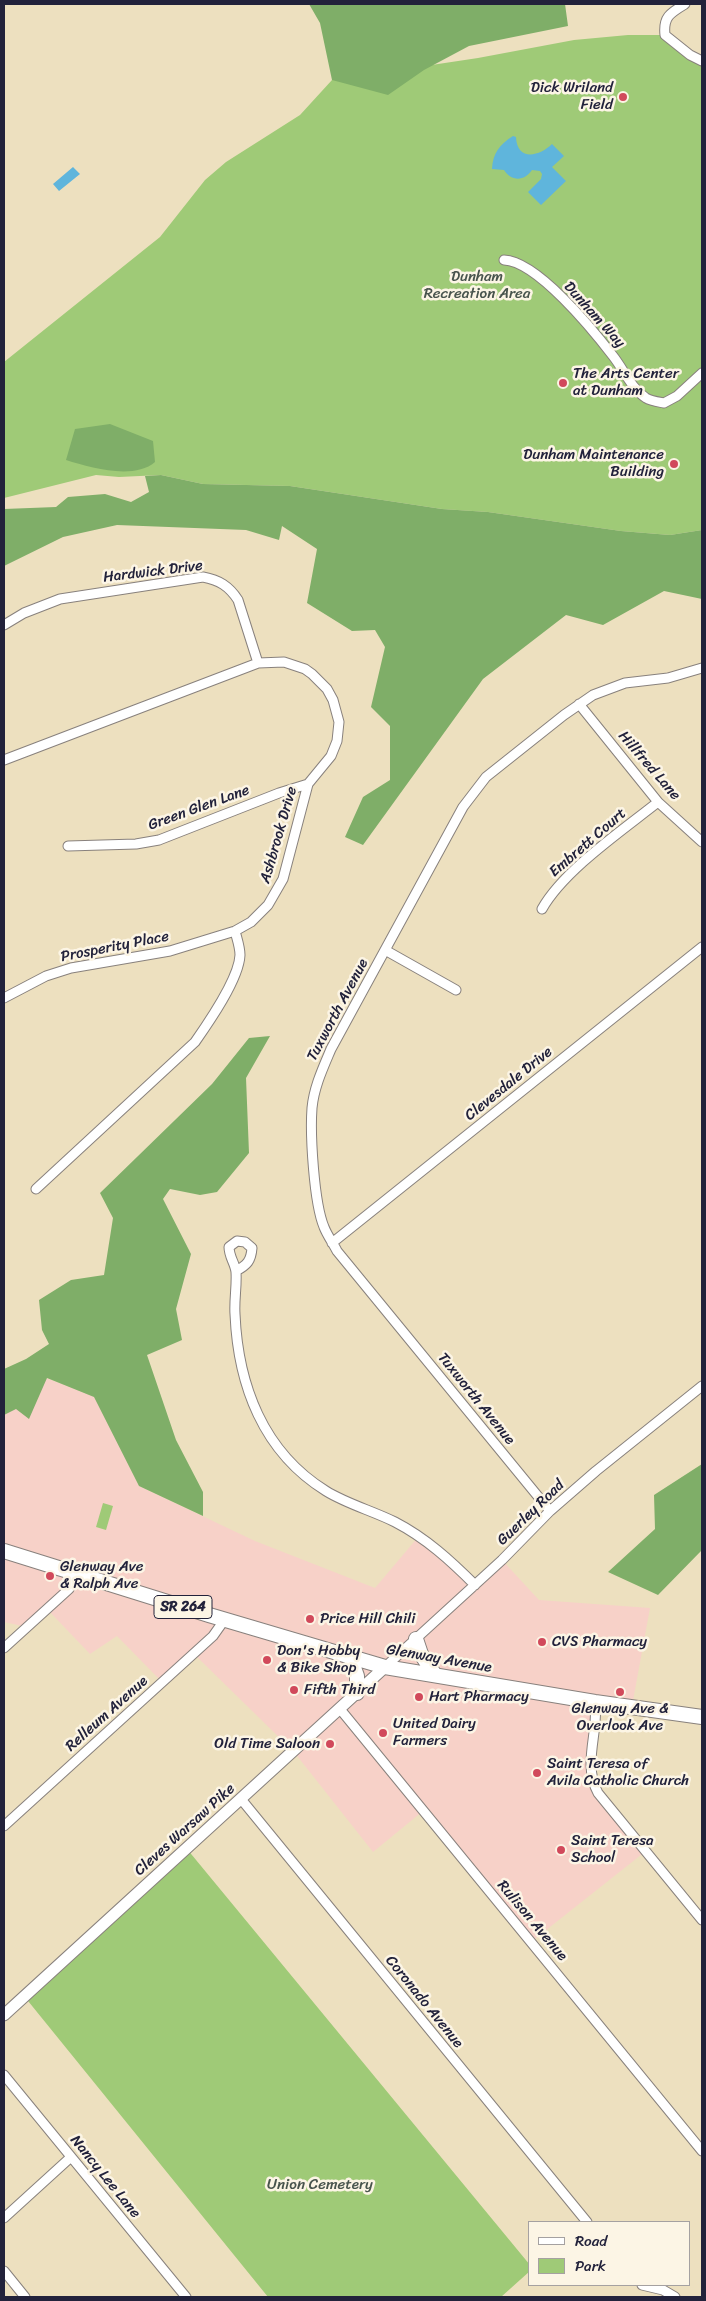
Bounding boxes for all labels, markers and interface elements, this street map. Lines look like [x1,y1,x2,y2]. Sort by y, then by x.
place label: Dick Wriland Field [531,79,613,114]
marker: Dick Wriland Field [617,91,629,103]
park label: Dunham Recreation Area [424,268,530,303]
street label: Dunham Way [560,278,628,352]
place label: The Arts Center at Dunham [573,365,679,400]
marker: The Arts Center at Dunham [557,377,569,389]
place label: Dunham Maintenance Building [523,446,664,481]
marker: Dunham Maintenance Building [668,458,680,470]
street label: Hardwick Drive [102,557,204,587]
street label: Hillfred Lane [614,728,684,804]
street label: Green Glen Lane [146,781,252,835]
street label: Ashbrook Drive [257,785,301,885]
street label: Embrett Court [546,805,630,881]
street label: Prosperity Place [59,928,171,966]
street label: Tuxworth Avenue [304,956,372,1064]
street label: Clevesdale Drive [462,1043,556,1125]
street label: Tuxworth Avenue [433,1349,519,1449]
street label: Guerley Road [494,1476,568,1550]
place label: Glenway Ave & Ralph Ave [60,1558,144,1593]
marker: Glenway Ave & Ralph Ave [44,1570,56,1582]
road number: SR 264 [154,1595,212,1618]
place label: Price Hill Chili [320,1610,415,1628]
marker: Price Hill Chili [304,1613,316,1625]
place label: CVS Pharmacy [552,1633,647,1651]
marker: CVS Pharmacy [536,1636,548,1648]
street label: Glenway Avenue [385,1641,493,1677]
place label: Don's Hobby & Bike Shop [277,1642,360,1677]
marker: Don's Hobby & Bike Shop [261,1654,273,1666]
street label: Relleum Avenue [62,1672,152,1756]
place label: Fifth Third [304,1681,375,1699]
marker: Fifth Third [288,1684,300,1696]
marker: Glenway Ave & Overlook Ave [614,1686,626,1698]
place label: Hart Pharmacy [429,1688,529,1706]
marker: Hart Pharmacy [413,1691,425,1703]
place label: Glenway Ave & Overlook Ave [572,1700,668,1735]
place label: United Dairy Farmers [393,1715,476,1750]
marker: United Dairy Farmers [377,1727,389,1739]
place label: Old Time Saloon [214,1735,320,1753]
marker: Old Time Saloon [324,1738,336,1750]
place label: Saint Teresa of Avila Catholic Church [547,1755,689,1790]
marker: Saint Teresa of Avila Catholic Church [531,1767,543,1779]
street label: Cleves Warsaw Pike [131,1780,239,1880]
place label: Saint Teresa School [571,1832,654,1867]
marker: Saint Teresa School [555,1844,567,1856]
street label: Rulison Avenue [493,1877,571,1965]
street label: Coronado Avenue [381,1952,467,2052]
street label: Nancy Lee Lane [66,2132,144,2222]
park label: Union Cemetery [267,2176,373,2194]
legend [528,2221,691,2286]
text: Road [575,2228,607,2254]
text: Park [575,2253,606,2279]

